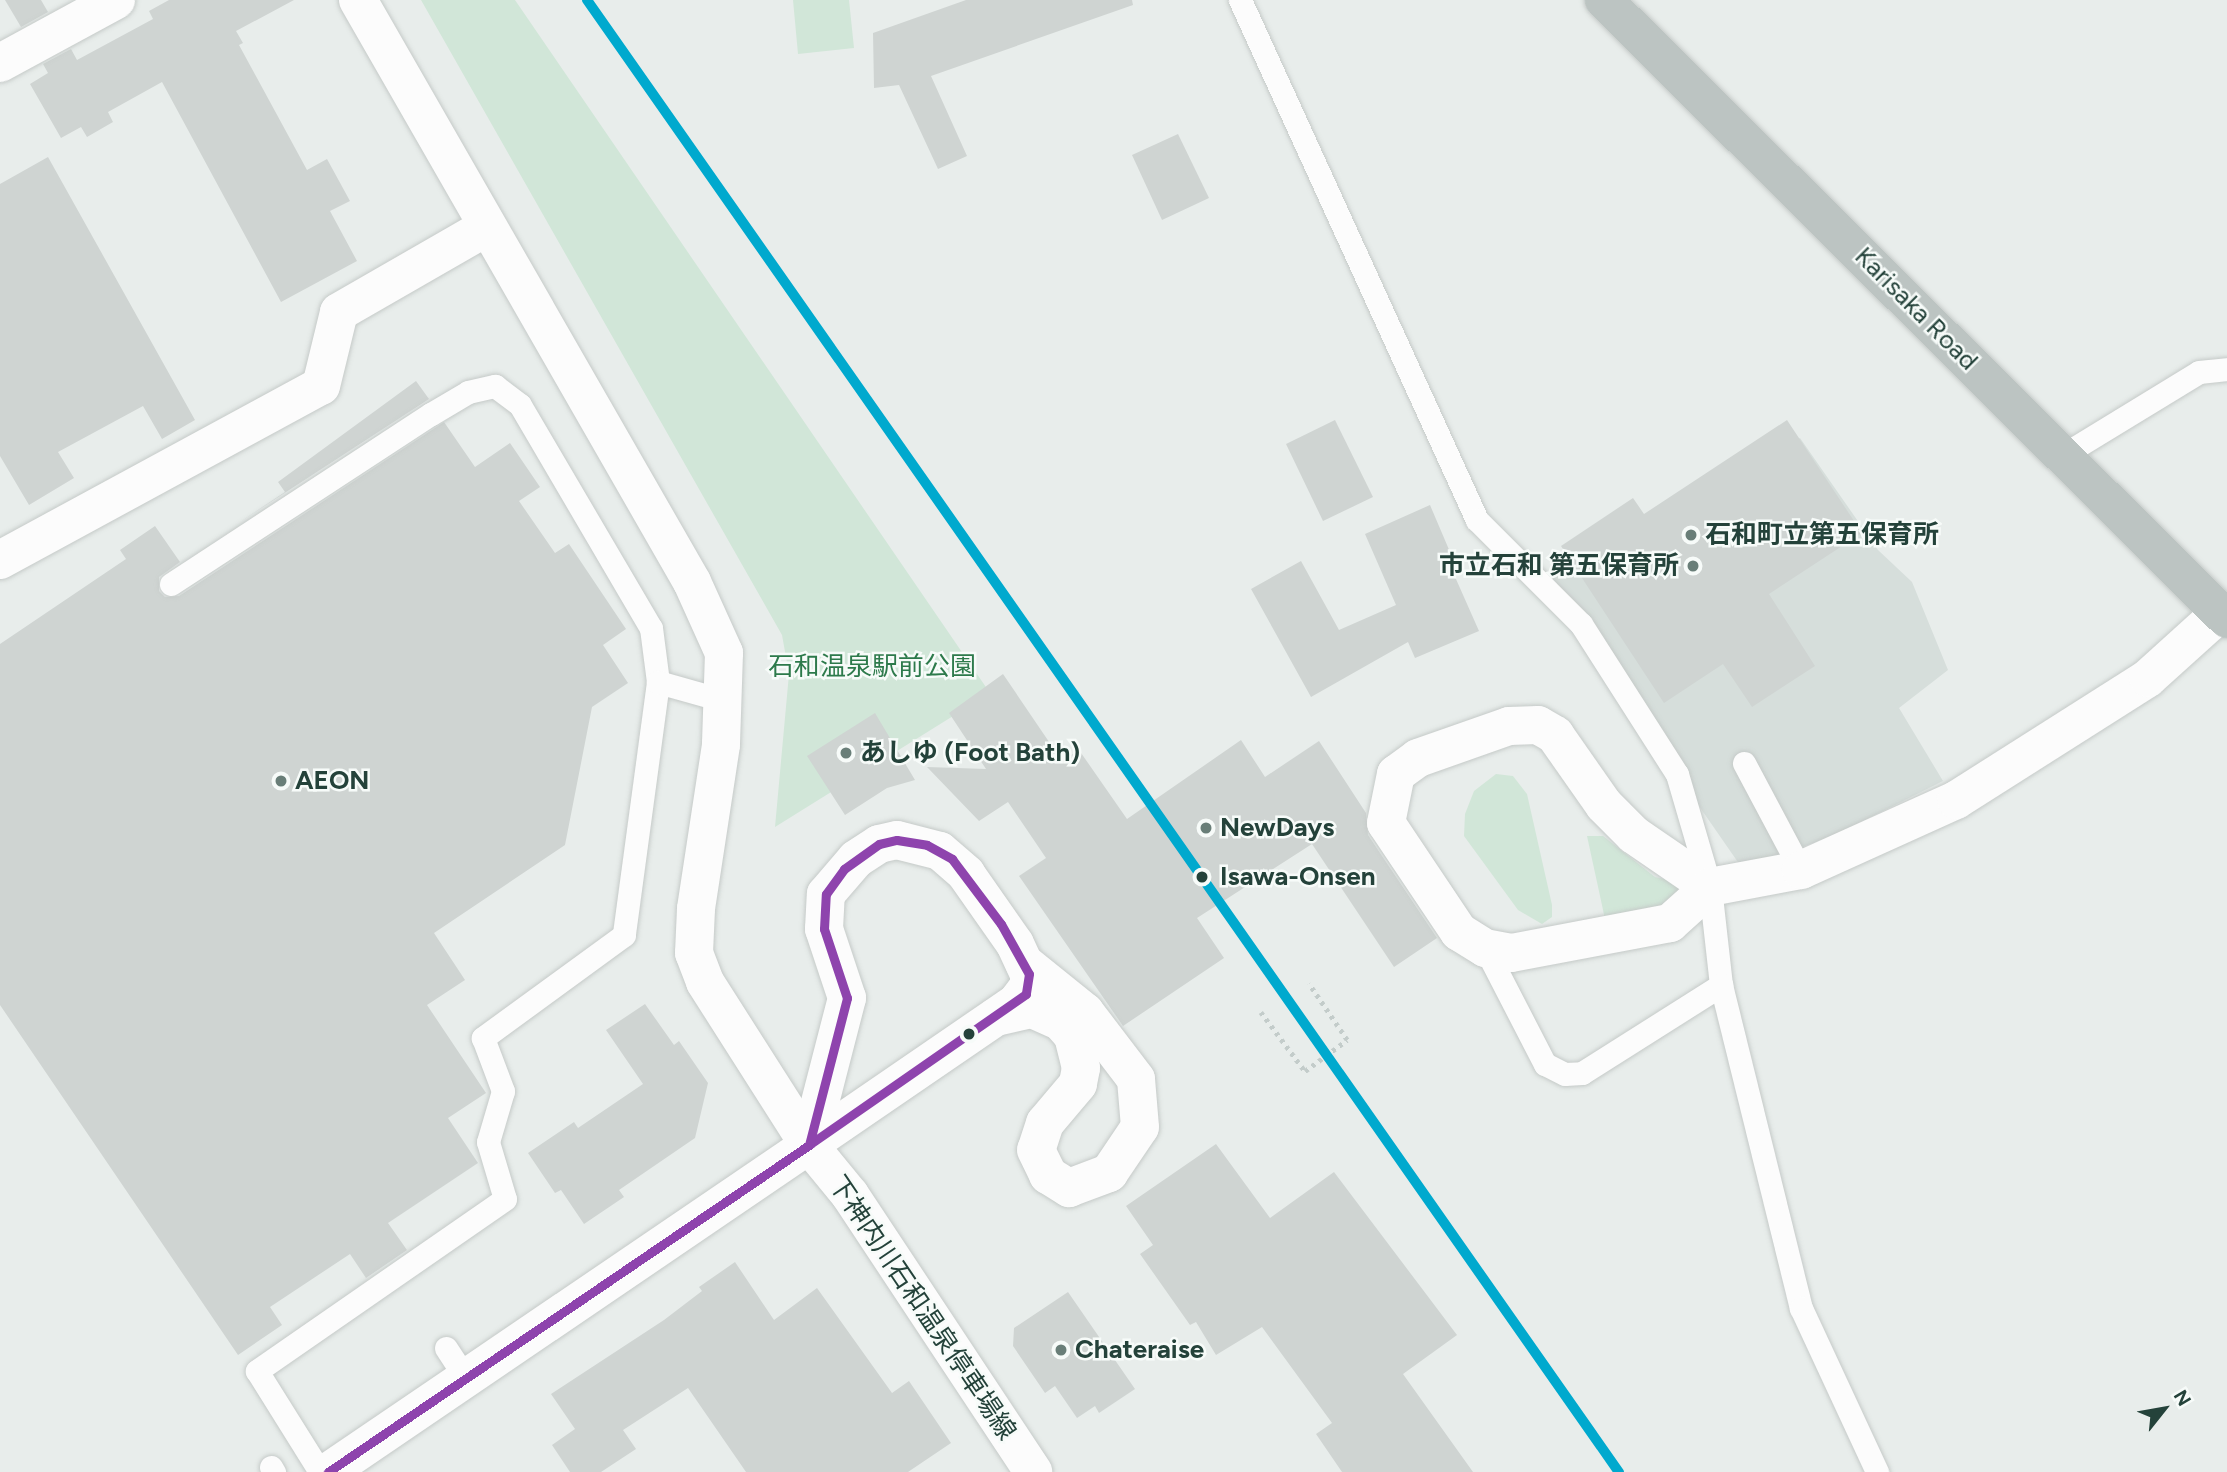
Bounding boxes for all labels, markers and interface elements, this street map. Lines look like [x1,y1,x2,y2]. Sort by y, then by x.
street label: Karisaka Road [1848,241,1984,377]
place label: 石和町立第五保育所 [1705,519,1939,551]
marker: 石和町立第五保育所 [1683,527,1699,543]
place label: 市立石和 第五保育所 [1439,550,1679,582]
marker: 市立石和 第五保育所 [1685,558,1701,574]
park label: 石和温泉駅前公園 [768,651,976,683]
place label: あしゆ (Foot Bath) [860,737,1080,769]
marker: あしゆ (Foot Bath) [838,745,854,761]
place label: AEON [295,765,369,797]
marker: AEON [273,773,289,789]
place label: NewDays [1220,812,1334,844]
marker: NewDays [1198,820,1214,836]
place label: Isawa-Onsen [1220,861,1375,893]
marker: Isawa-Onsen [1191,866,1213,888]
unlabelled marker [962,1027,976,1041]
street label: 下神内川石和温泉停車場線 [822,1170,1022,1446]
place label: Chateraise [1075,1334,1204,1366]
marker: Chateraise [1053,1342,1069,1358]
north arrow [2129,1374,2199,1444]
text: N [2169,1386,2196,1410]

